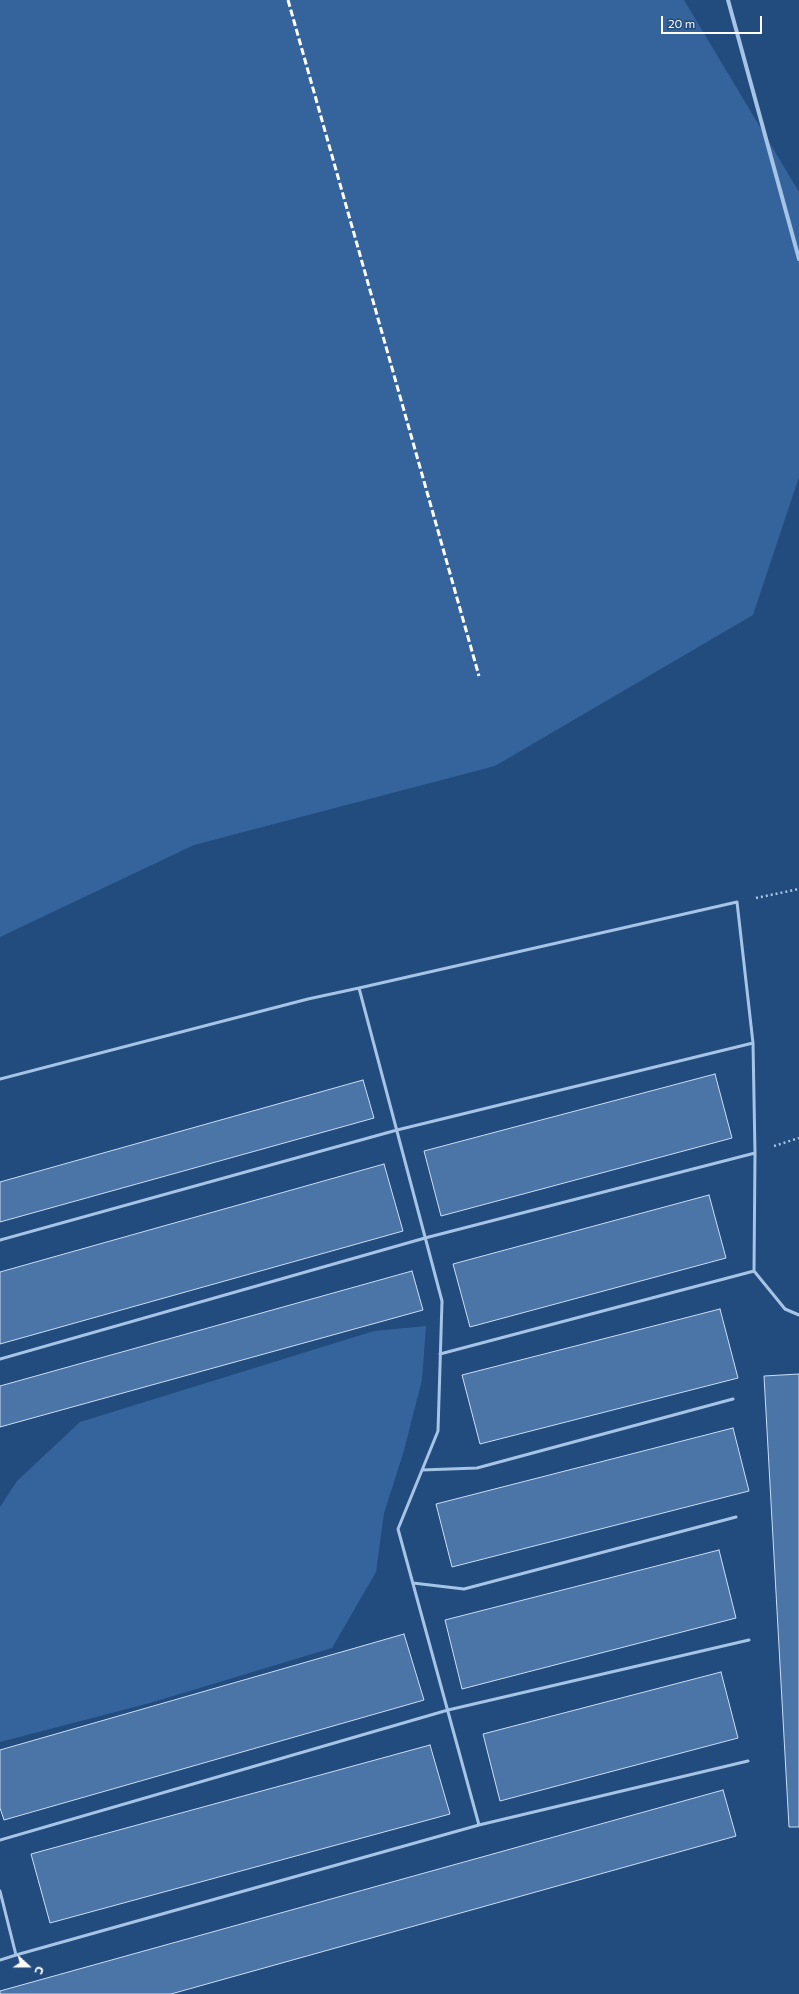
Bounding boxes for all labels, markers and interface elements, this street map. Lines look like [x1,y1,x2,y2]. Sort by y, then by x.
scale bar [663,8,764,34]
text: 20 m [668,16,695,30]
north arrow [8,1946,48,1986]
text: С [32,1965,47,1976]

